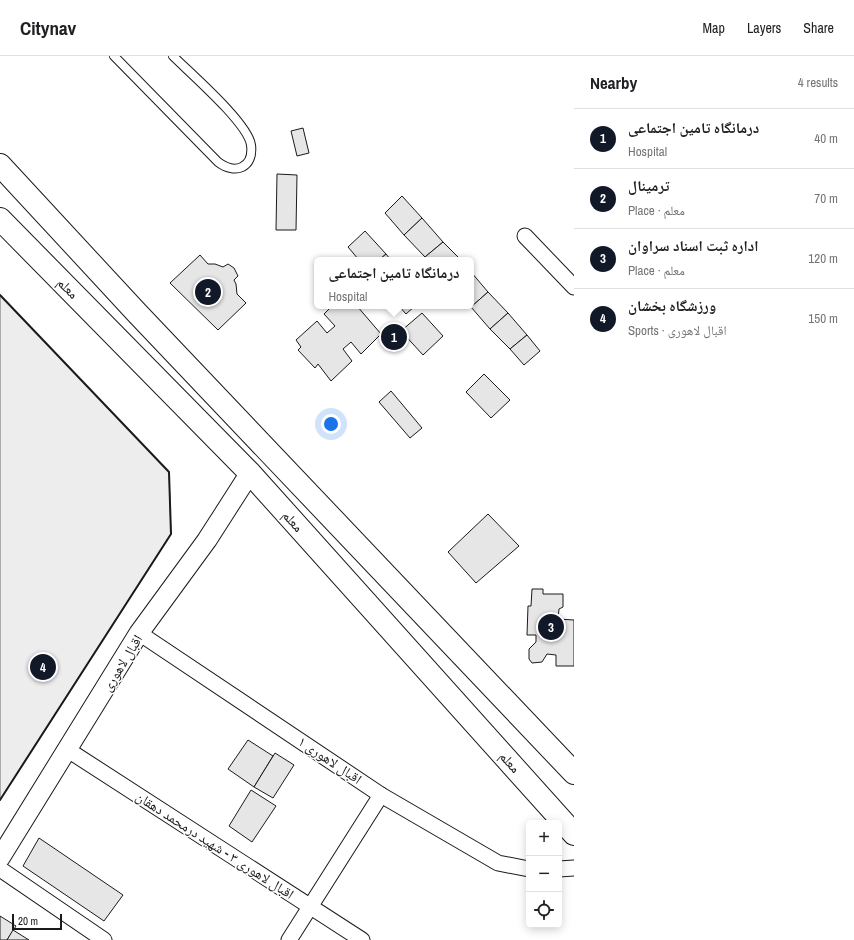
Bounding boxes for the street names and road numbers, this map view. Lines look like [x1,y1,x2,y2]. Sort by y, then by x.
street label: معلم [53,273,83,303]
street label: معلم [278,506,307,536]
street label: اقبال لاهوری [98,631,146,695]
street label: اقبال لاهوری ۱ [295,732,365,788]
street label: معلم [495,747,524,777]
street label: اقبال لاهوری ۳ - شهید درمحمد دهقان [133,787,297,903]

